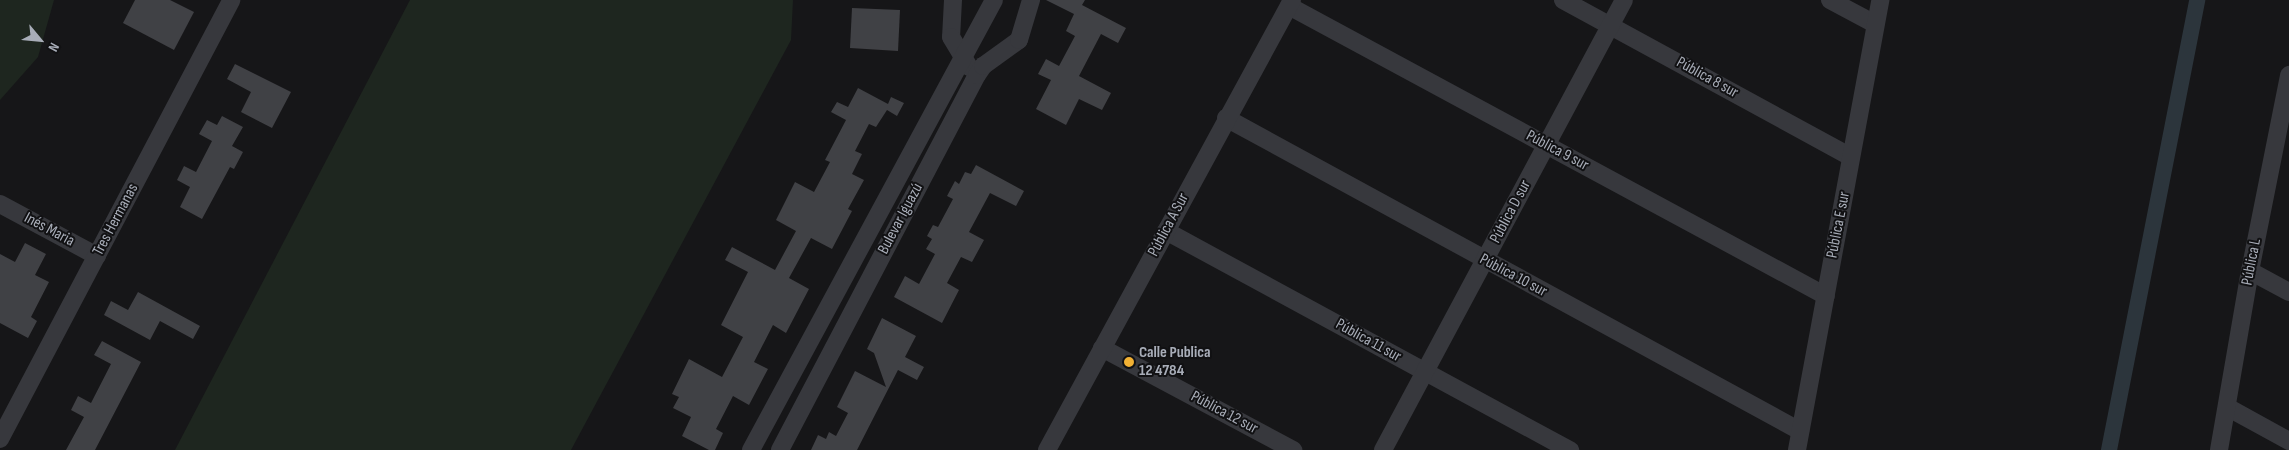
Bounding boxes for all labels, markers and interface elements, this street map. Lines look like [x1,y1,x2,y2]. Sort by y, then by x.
north arrow [15,15,65,65]
text: N [44,40,63,55]
street label: Pública 8 sur [1673,53,1741,103]
street label: Pública 9 sur [1523,127,1591,175]
street label: Pública D sur [1486,177,1536,247]
street label: Bulevar Iguazú [874,180,928,258]
street label: Tres Hermanas [89,181,143,259]
street label: Pública A Sur [1144,190,1194,260]
street label: Pública E sur [1823,190,1855,260]
street label: Inés Maria [21,209,77,251]
street label: Pública L [2238,237,2266,287]
street label: Pública 10 sur [1476,250,1550,302]
street label: Pública 11 sur [1332,315,1404,367]
place label: Calle Publica 12 4784 [1139,343,1210,381]
marker: Calle Publica 12 4784 [1123,356,1135,368]
street label: Pública 12 sur [1187,387,1261,439]

